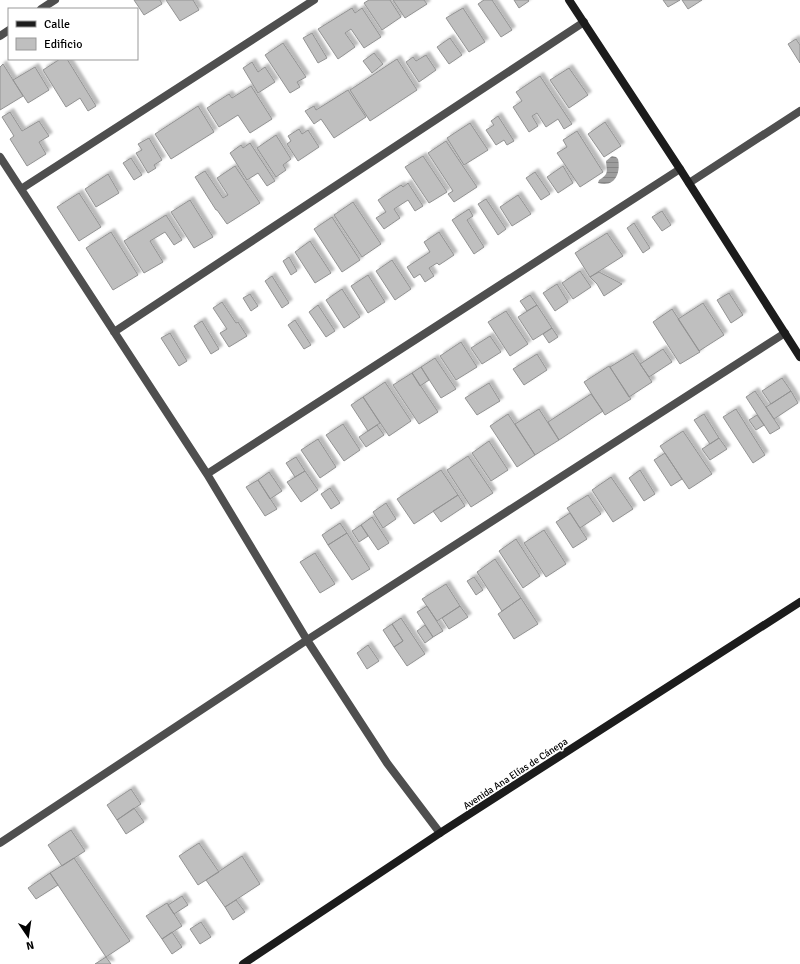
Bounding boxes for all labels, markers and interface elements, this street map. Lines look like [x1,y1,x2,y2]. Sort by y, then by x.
legend [8,8,138,60]
text: Calle [44,17,70,32]
text: Edificio [44,37,82,52]
street label: Avenida Ana Elías de Cánepa [461,736,570,812]
north arrow [8,916,48,956]
text: N [25,938,35,952]

